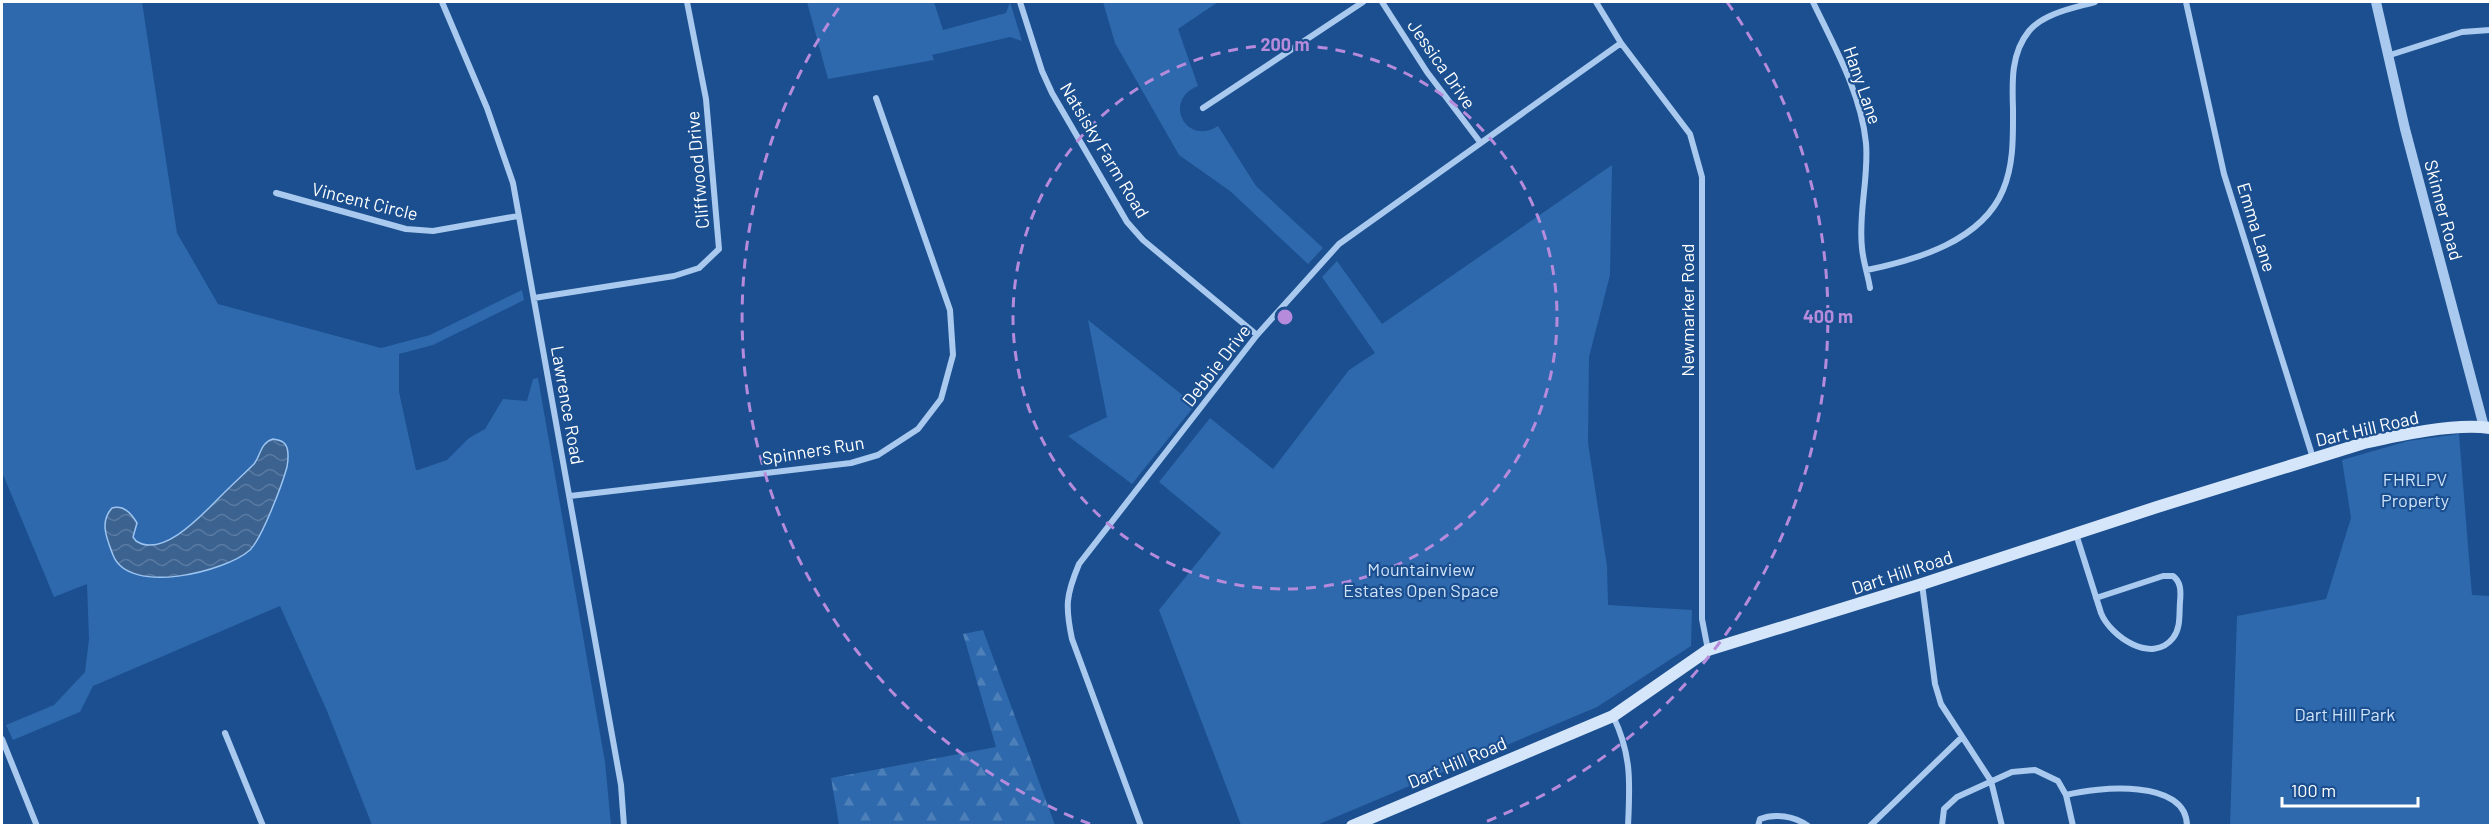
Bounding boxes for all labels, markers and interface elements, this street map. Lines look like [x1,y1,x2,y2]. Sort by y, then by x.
street label: Jessica Drive [1403,15,1481,113]
text: 200 m [1260,33,1310,55]
street label: Hany Lane [1839,43,1887,127]
street label: Natsisky Farm Road [1056,78,1154,222]
street label: Cliffwood Drive [681,110,713,230]
street label: Skinner Road [2420,157,2468,263]
street label: Vincent Circle [310,177,420,225]
street label: Emma Lane [2233,180,2281,274]
street label: Newmarker Road [1676,243,1698,377]
text: 400 m [1803,305,1853,327]
centre of rings [1275,307,1295,327]
street label: Debbie Drive [1177,320,1255,410]
street label: Lawrence Road [547,344,589,466]
street label: Dart Hill Road [2313,405,2421,451]
street label: Spinners Run [760,431,866,469]
park label: FHRLPV Property [2381,468,2449,511]
street label: Dart Hill Road [1849,545,1955,599]
park label: Mountainview Estates Open Space [1343,558,1499,601]
park label: Dart Hill Park [2295,703,2395,725]
street label: Dart Hill Road [1404,731,1510,793]
scale bar [2282,770,2418,808]
text: 100 m [2291,779,2336,801]

